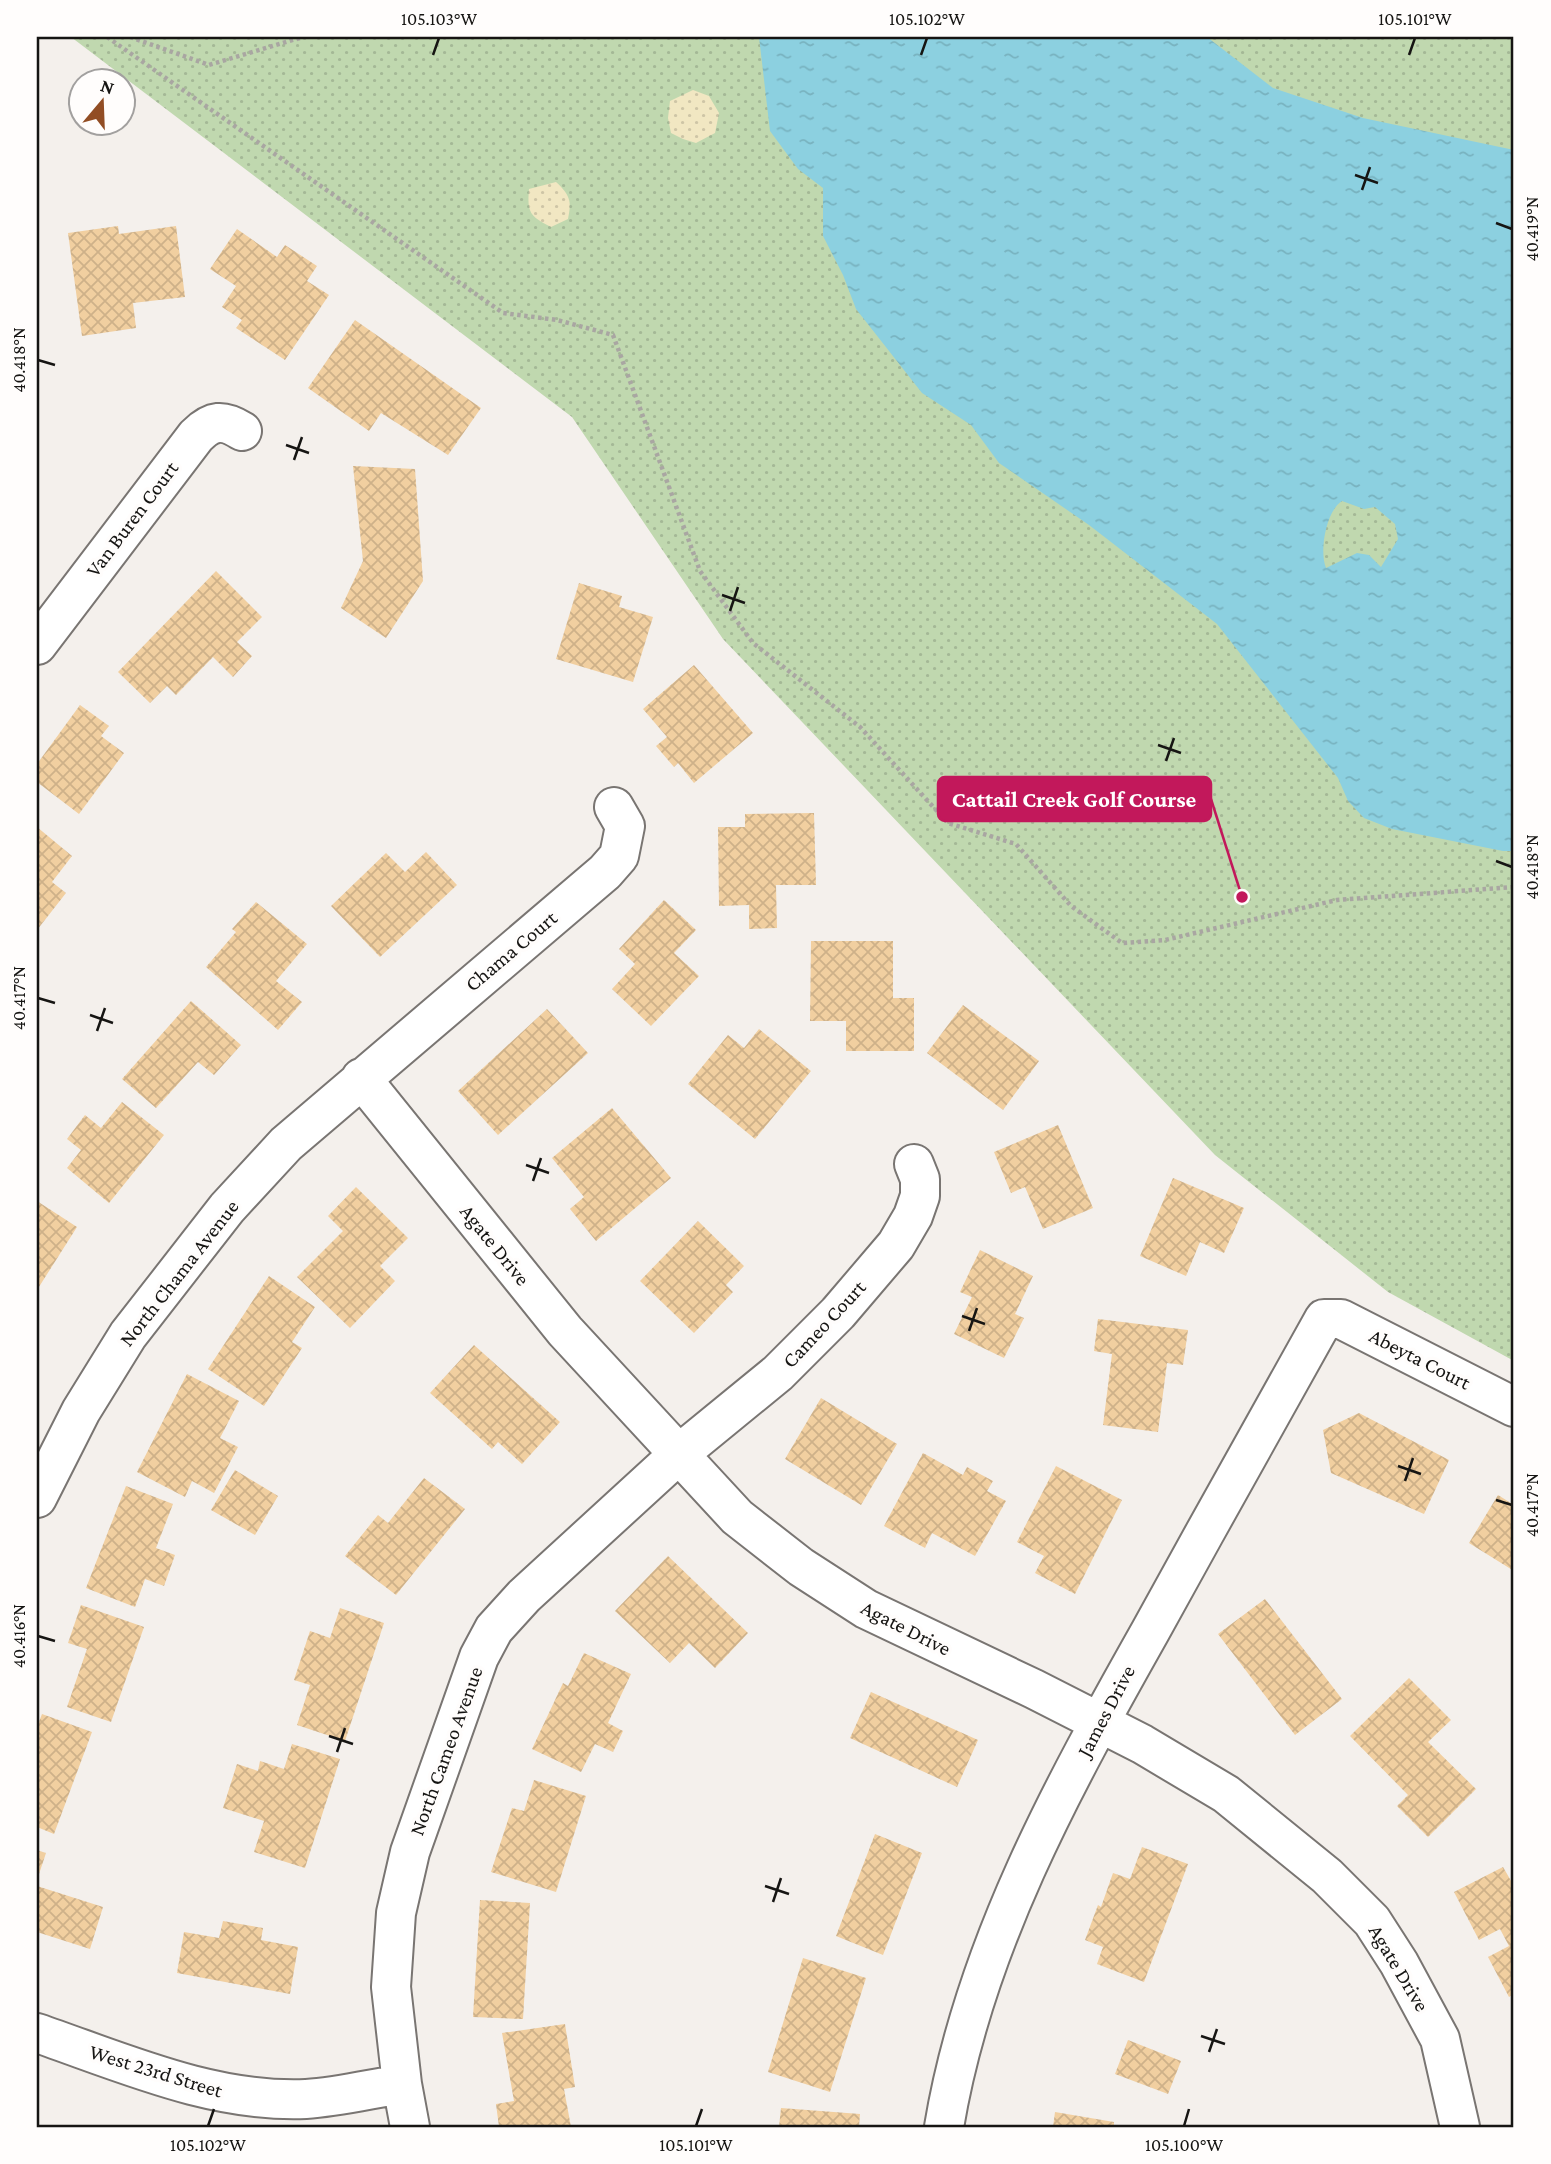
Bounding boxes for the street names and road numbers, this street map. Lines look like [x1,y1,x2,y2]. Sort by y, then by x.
street label: Van Buren Court [81,456,184,581]
street label: Chama Court [460,905,562,996]
street label: North Chama Avenue [114,1195,244,1351]
street label: Agate Drive [455,1200,535,1290]
street label: Cameo Court [777,1275,871,1373]
street label: Abeyta Court [1365,1323,1476,1395]
street label: Agate Drive [857,1595,955,1661]
street label: James Drive [1071,1661,1140,1763]
street label: North Cameo Avenue [404,1663,488,1839]
street label: Agate Drive [1364,1920,1434,2016]
street label: West 23rd Street [87,2039,226,2103]

